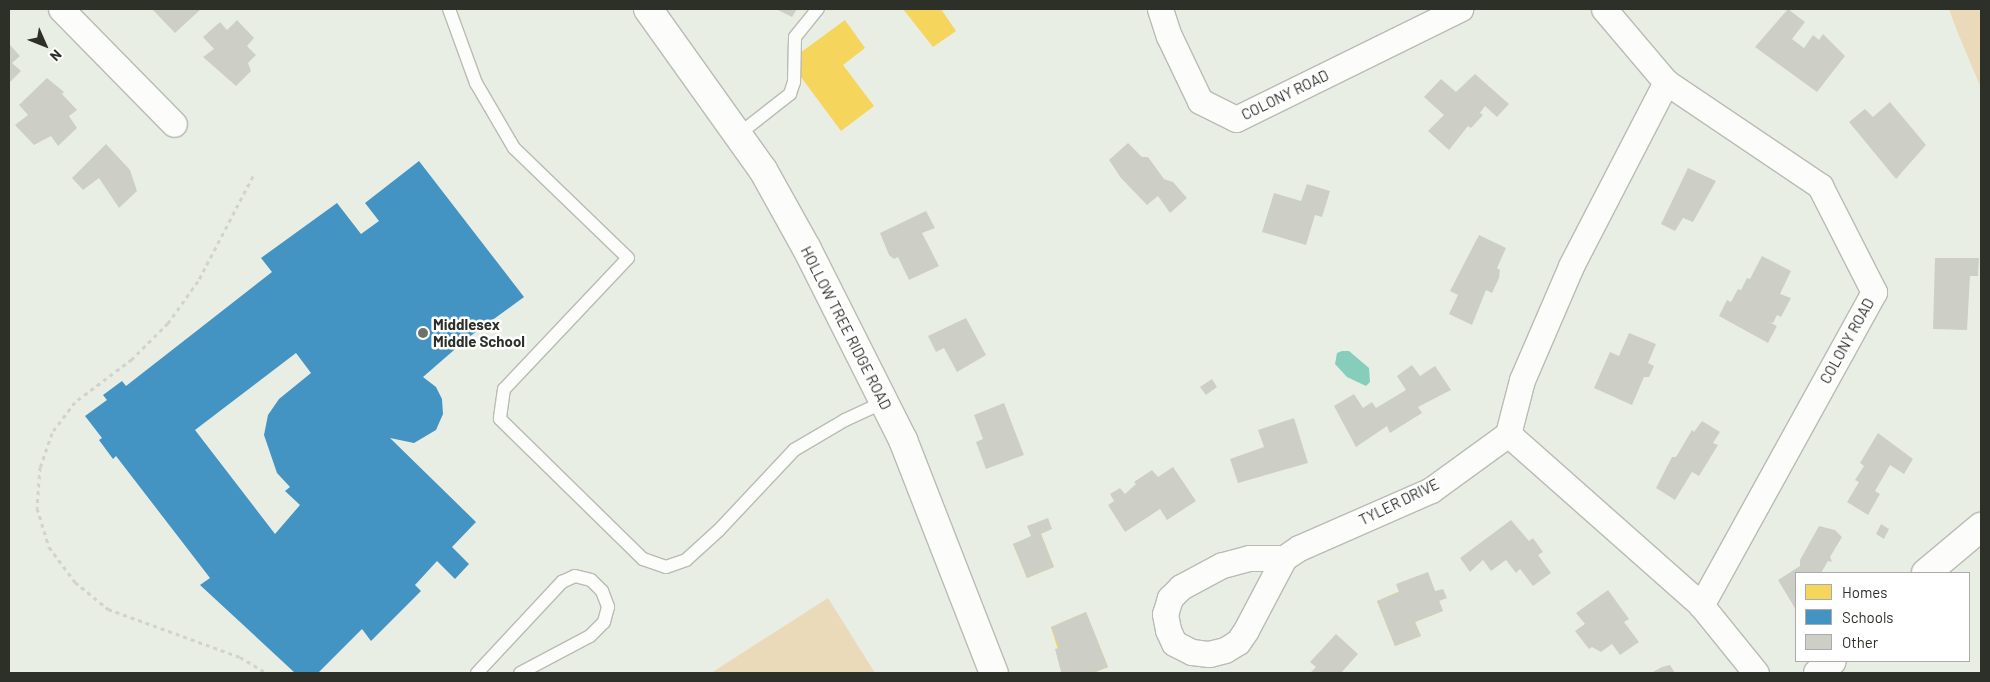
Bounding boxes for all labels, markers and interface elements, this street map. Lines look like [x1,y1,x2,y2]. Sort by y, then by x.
north arrow [20,20,70,70]
text: N [47,47,65,65]
street label: COLONY ROAD [1238,66,1332,124]
street label: HOLLOW TREE RIDGE ROAD [797,243,895,413]
street label: COLONY ROAD [1816,295,1878,387]
place label: Middlesex Middle School [433,315,525,350]
marker: Middlesex Middle School [417,327,429,339]
street label: TYLER DRIVE [1356,475,1442,529]
legend [1795,572,1970,662]
text: Homes [1842,583,1887,601]
text: Schools [1842,608,1894,626]
text: Other [1842,633,1878,651]

